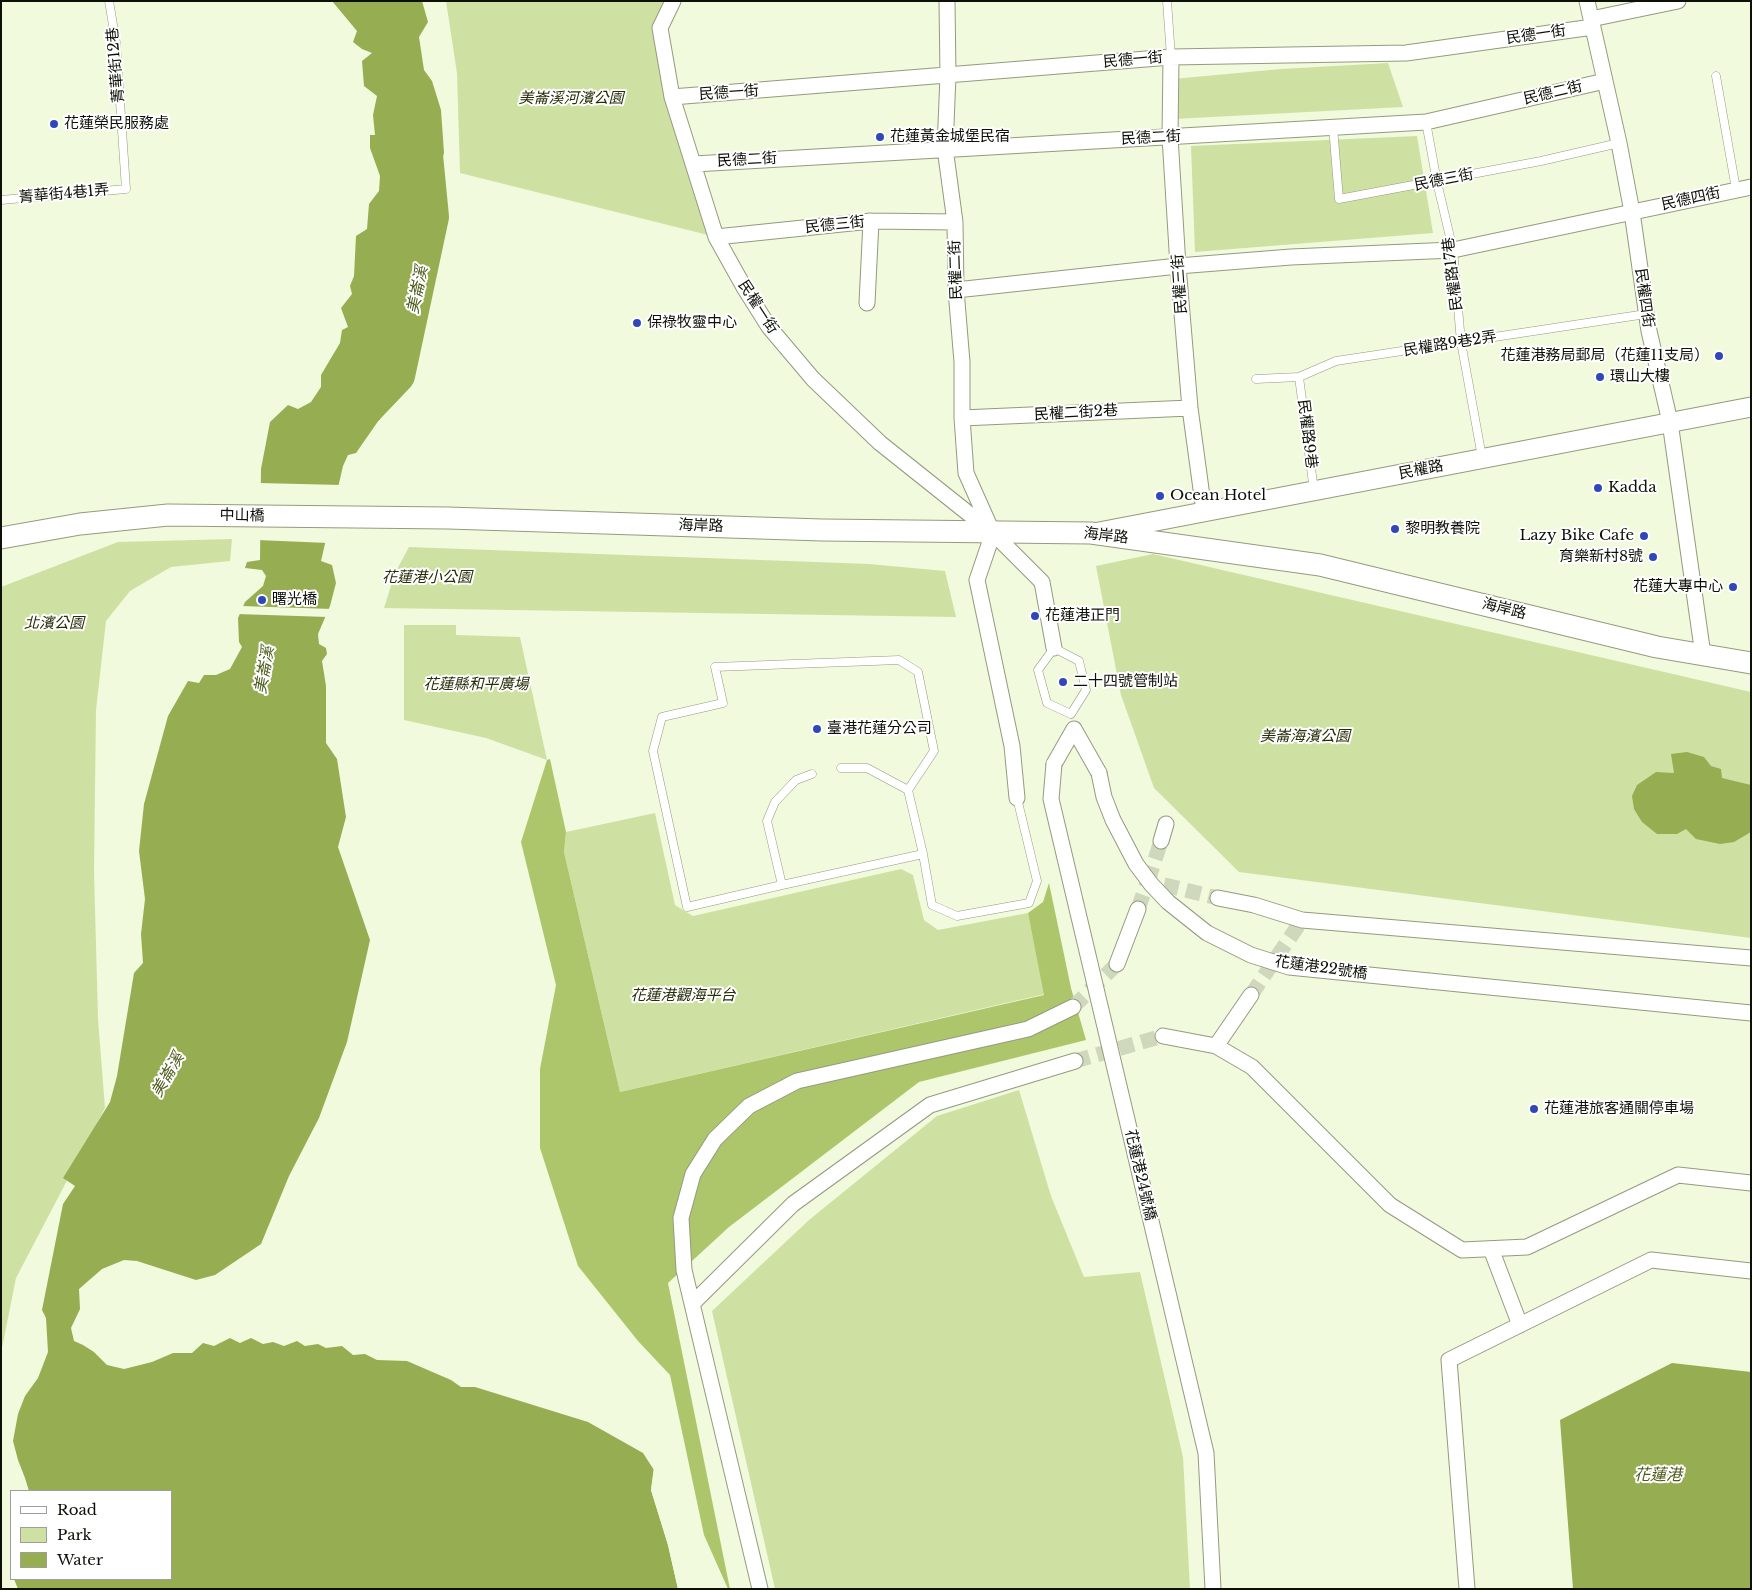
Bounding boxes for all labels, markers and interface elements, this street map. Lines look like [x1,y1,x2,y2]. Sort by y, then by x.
street label: 民德一街 [1505,22,1567,48]
street label: 菁華街12巷 [104,26,128,104]
street label: 民德一街 [1102,48,1164,72]
street label: 民德二街 [1522,77,1584,109]
street label: 民德一街 [698,82,760,104]
park label: 美崙溪河濱公園 [519,90,623,108]
place label: 花蓮榮民服務處 [64,115,169,133]
marker: 花蓮榮民服務處 [48,118,60,130]
street label: 民德二街 [1121,127,1181,149]
place label: 花蓮黃金城堡民宿 [890,128,1010,146]
marker: 花蓮黃金城堡民宿 [874,131,886,143]
street label: 民德二街 [717,149,777,171]
street label: 民德三街 [1413,165,1475,195]
street label: 菁華街4巷1弄 [18,181,110,207]
street label: 民德四街 [1660,184,1722,214]
street label: 民德三街 [804,213,866,237]
street label: 民權路17巷 [1440,236,1466,312]
street label: 民權二街 [946,240,966,300]
street label: 民權三街 [1169,253,1191,315]
water label: 美崙溪 [404,265,432,315]
street label: 民權四街 [1631,267,1657,329]
street label: 民權一街 [734,277,782,337]
place label: 保祿牧靈中心 [647,314,737,332]
marker: 保祿牧靈中心 [631,317,643,329]
street label: 民權路9巷2弄 [1402,328,1498,360]
place label: 花蓮港務局郵局（花蓮11支局） [1501,347,1709,365]
marker: 花蓮港務局郵局（花蓮11支局） [1713,350,1725,362]
place label: 環山大樓 [1610,368,1670,386]
marker: 環山大樓 [1594,371,1606,383]
street label: 民權路9巷 [1294,398,1320,470]
street label: 民權二街2巷 [1033,402,1119,424]
street label: 民權路 [1397,457,1445,483]
place label: Kadda [1608,479,1657,497]
marker: Kadda [1592,482,1604,494]
place label: Ocean Hotel [1170,487,1266,505]
marker: Ocean Hotel [1154,490,1166,502]
street label: 中山橋 [219,507,265,525]
street label: 海岸路 [678,516,724,536]
place label: 黎明教養院 [1405,520,1480,538]
marker: 黎明教養院 [1389,523,1401,535]
street label: 海岸路 [1083,525,1129,547]
place label: Lazy Bike Cafe [1519,527,1634,545]
marker: Lazy Bike Cafe [1638,530,1650,542]
place label: 育樂新村8號 [1559,548,1643,566]
marker: 育樂新村8號 [1647,551,1659,563]
park label: 花蓮港小公園 [382,569,472,587]
place label: 花蓮大專中心 [1633,578,1723,596]
marker: 花蓮大專中心 [1727,581,1739,593]
place label: 曙光橋 [272,591,317,609]
marker: 曙光橋 [256,594,268,606]
street label: 海岸路 [1480,595,1528,623]
place label: 花蓮港正門 [1045,607,1120,625]
marker: 花蓮港正門 [1029,610,1041,622]
park label: 北濱公園 [24,615,84,633]
water label: 美崙溪 [251,645,279,695]
place label: 二十四號管制站 [1073,673,1178,691]
park label: 花蓮縣和平廣場 [424,676,528,694]
marker: 二十四號管制站 [1057,676,1069,688]
place label: 臺港花蓮分公司 [827,720,932,738]
marker: 臺港花蓮分公司 [811,723,823,735]
park label: 美崙海濱公園 [1260,728,1350,746]
street label: 花蓮港22號橋 [1273,953,1369,983]
park label: 花蓮港觀海平台 [631,987,735,1005]
water label: 美崙溪 [148,1049,188,1101]
place label: 花蓮港旅客通關停車場 [1544,1100,1694,1118]
marker: 花蓮港旅客通關停車場 [1528,1103,1540,1115]
street label: 花蓮港24號橋 [1121,1128,1159,1222]
water label: 花蓮港 [1634,1465,1682,1485]
legend [10,1490,172,1580]
text: Road [57,1500,97,1519]
text: Park [57,1525,92,1544]
text: Water [57,1550,103,1569]

